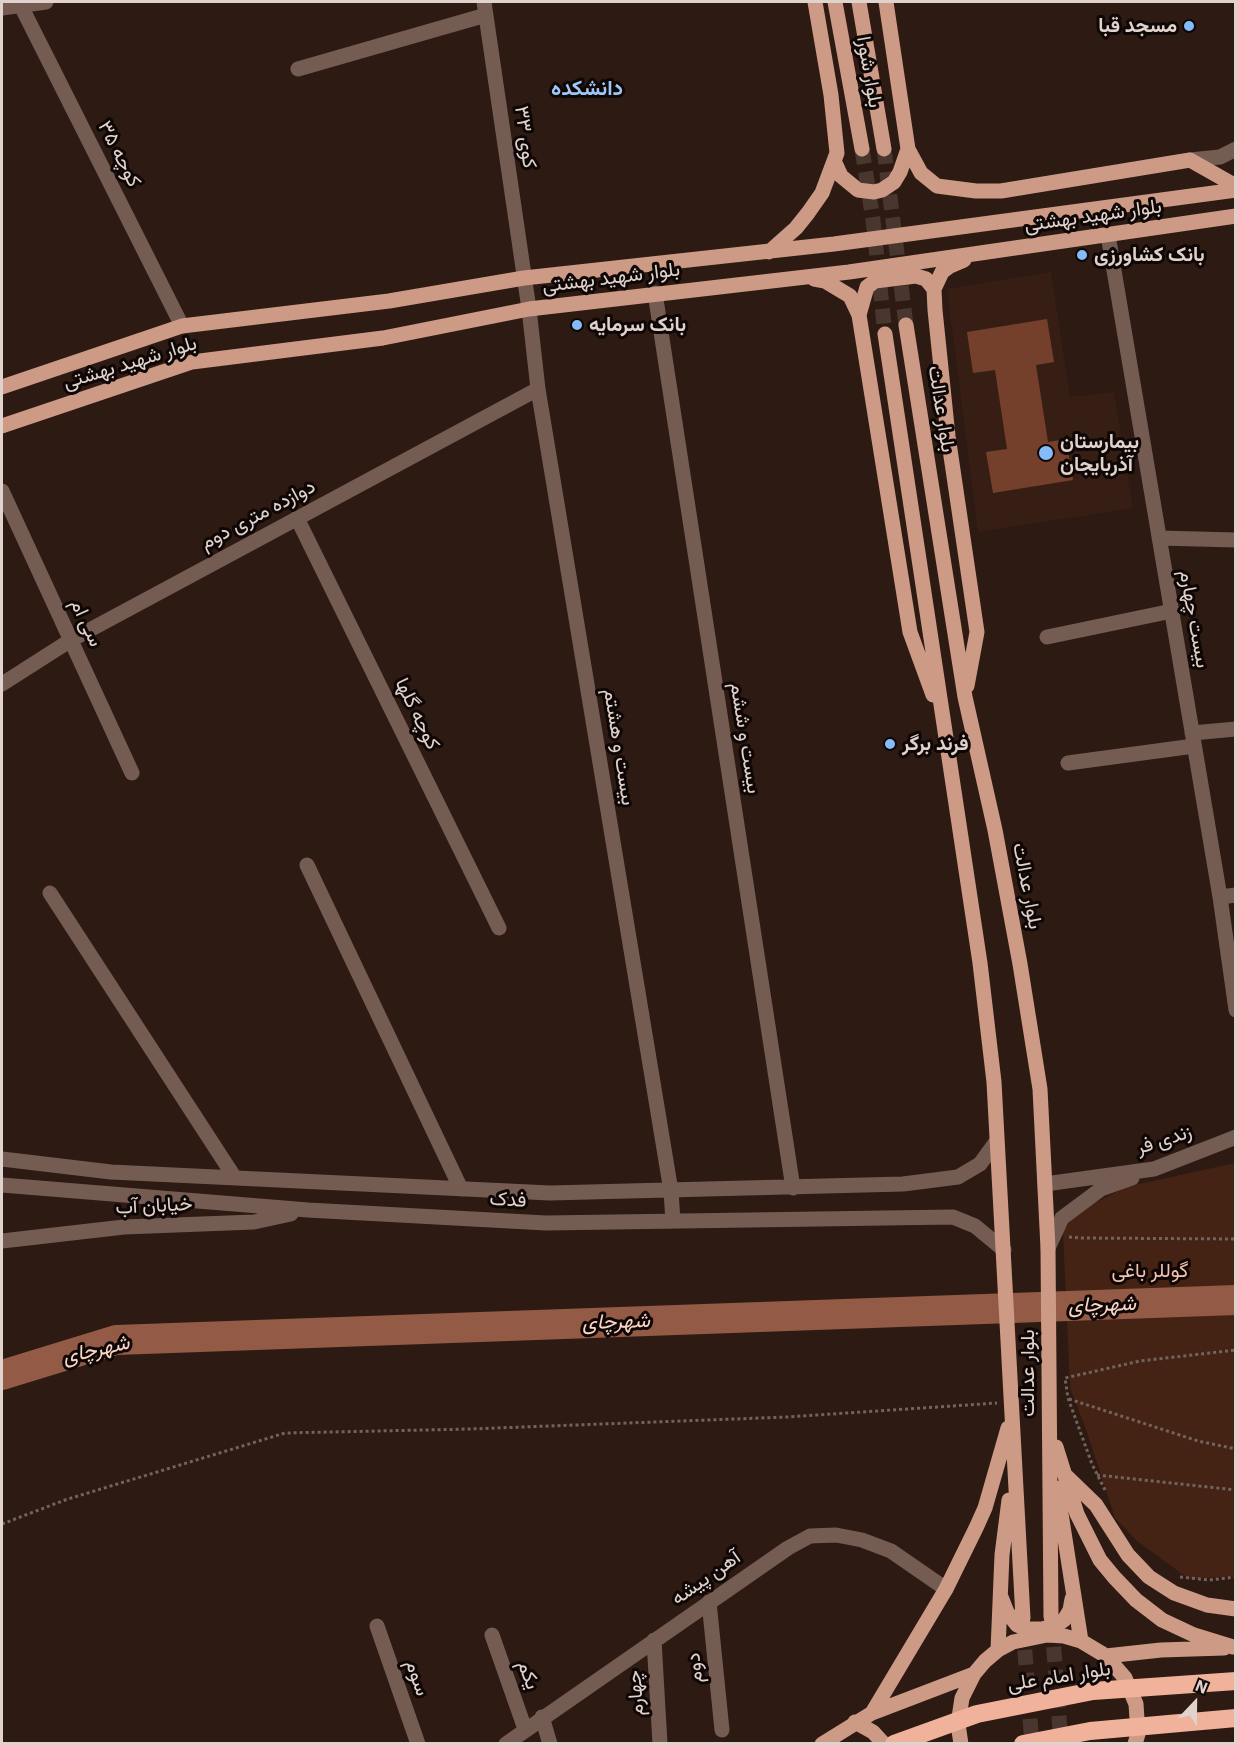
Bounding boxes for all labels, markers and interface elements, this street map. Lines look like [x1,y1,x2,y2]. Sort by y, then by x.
place label: مسجد قبا [1098,14,1177,38]
marker: مسجد قبا [1182,19,1196,33]
street label: بلوار شورا [851,34,887,110]
district label: دانشکده [551,76,623,102]
street label: کوی ۳۳ [509,104,541,170]
street label: کوچه ۳۵ [92,117,146,191]
street label: بلوار شهید بهشتی [1023,194,1163,238]
place label: بانک کشاورزی [1094,243,1205,267]
marker: بانک کشاورزی [1075,248,1089,262]
street label: بلوار شهید بهشتی [541,258,681,298]
place label: بانک سرمایه [589,313,686,337]
marker: بانک سرمایه [570,318,584,332]
street label: بلوار شهید بهشتی [60,331,200,395]
street label: بلوار عدالت [922,364,960,454]
place label: بیمارستان آذربایجان [1060,430,1139,477]
marker: بیمارستان آذربایجان [1037,444,1055,462]
street label: دوازده متری دوم [196,475,320,555]
street label: بیست چهارم [1174,568,1214,670]
street label: سی ام [65,595,107,651]
street label: کوچه گلها [389,674,445,754]
street label: بیست و ششم [724,681,766,795]
street label: بیست و هشتم [598,687,640,807]
place label: فرند برگر [902,732,969,756]
marker: فرند برگر [883,737,897,751]
street label: بلوار عدالت [1007,841,1047,931]
street label: زندی فر [1133,1120,1195,1160]
street label: فدک [489,1187,527,1213]
street label: خیابان آب [115,1192,193,1220]
park label: گوللر باغی [1112,1259,1188,1283]
water label: شهرچای [1068,1291,1136,1319]
water label: شهرچای [582,1308,650,1336]
street label: بلوار عدالت [1016,1329,1040,1417]
water label: شهرچای [60,1330,132,1370]
street label: آهن پیشه [667,1545,745,1611]
street label: دوم [681,1652,709,1684]
street label: سوم [400,1657,434,1699]
street label: یکم [512,1657,544,1693]
street label: بلوار امام علی [1006,1657,1112,1697]
street label: چهارم [622,1669,650,1717]
north arrow [1165,1673,1225,1733]
text: N [1193,1675,1211,1698]

